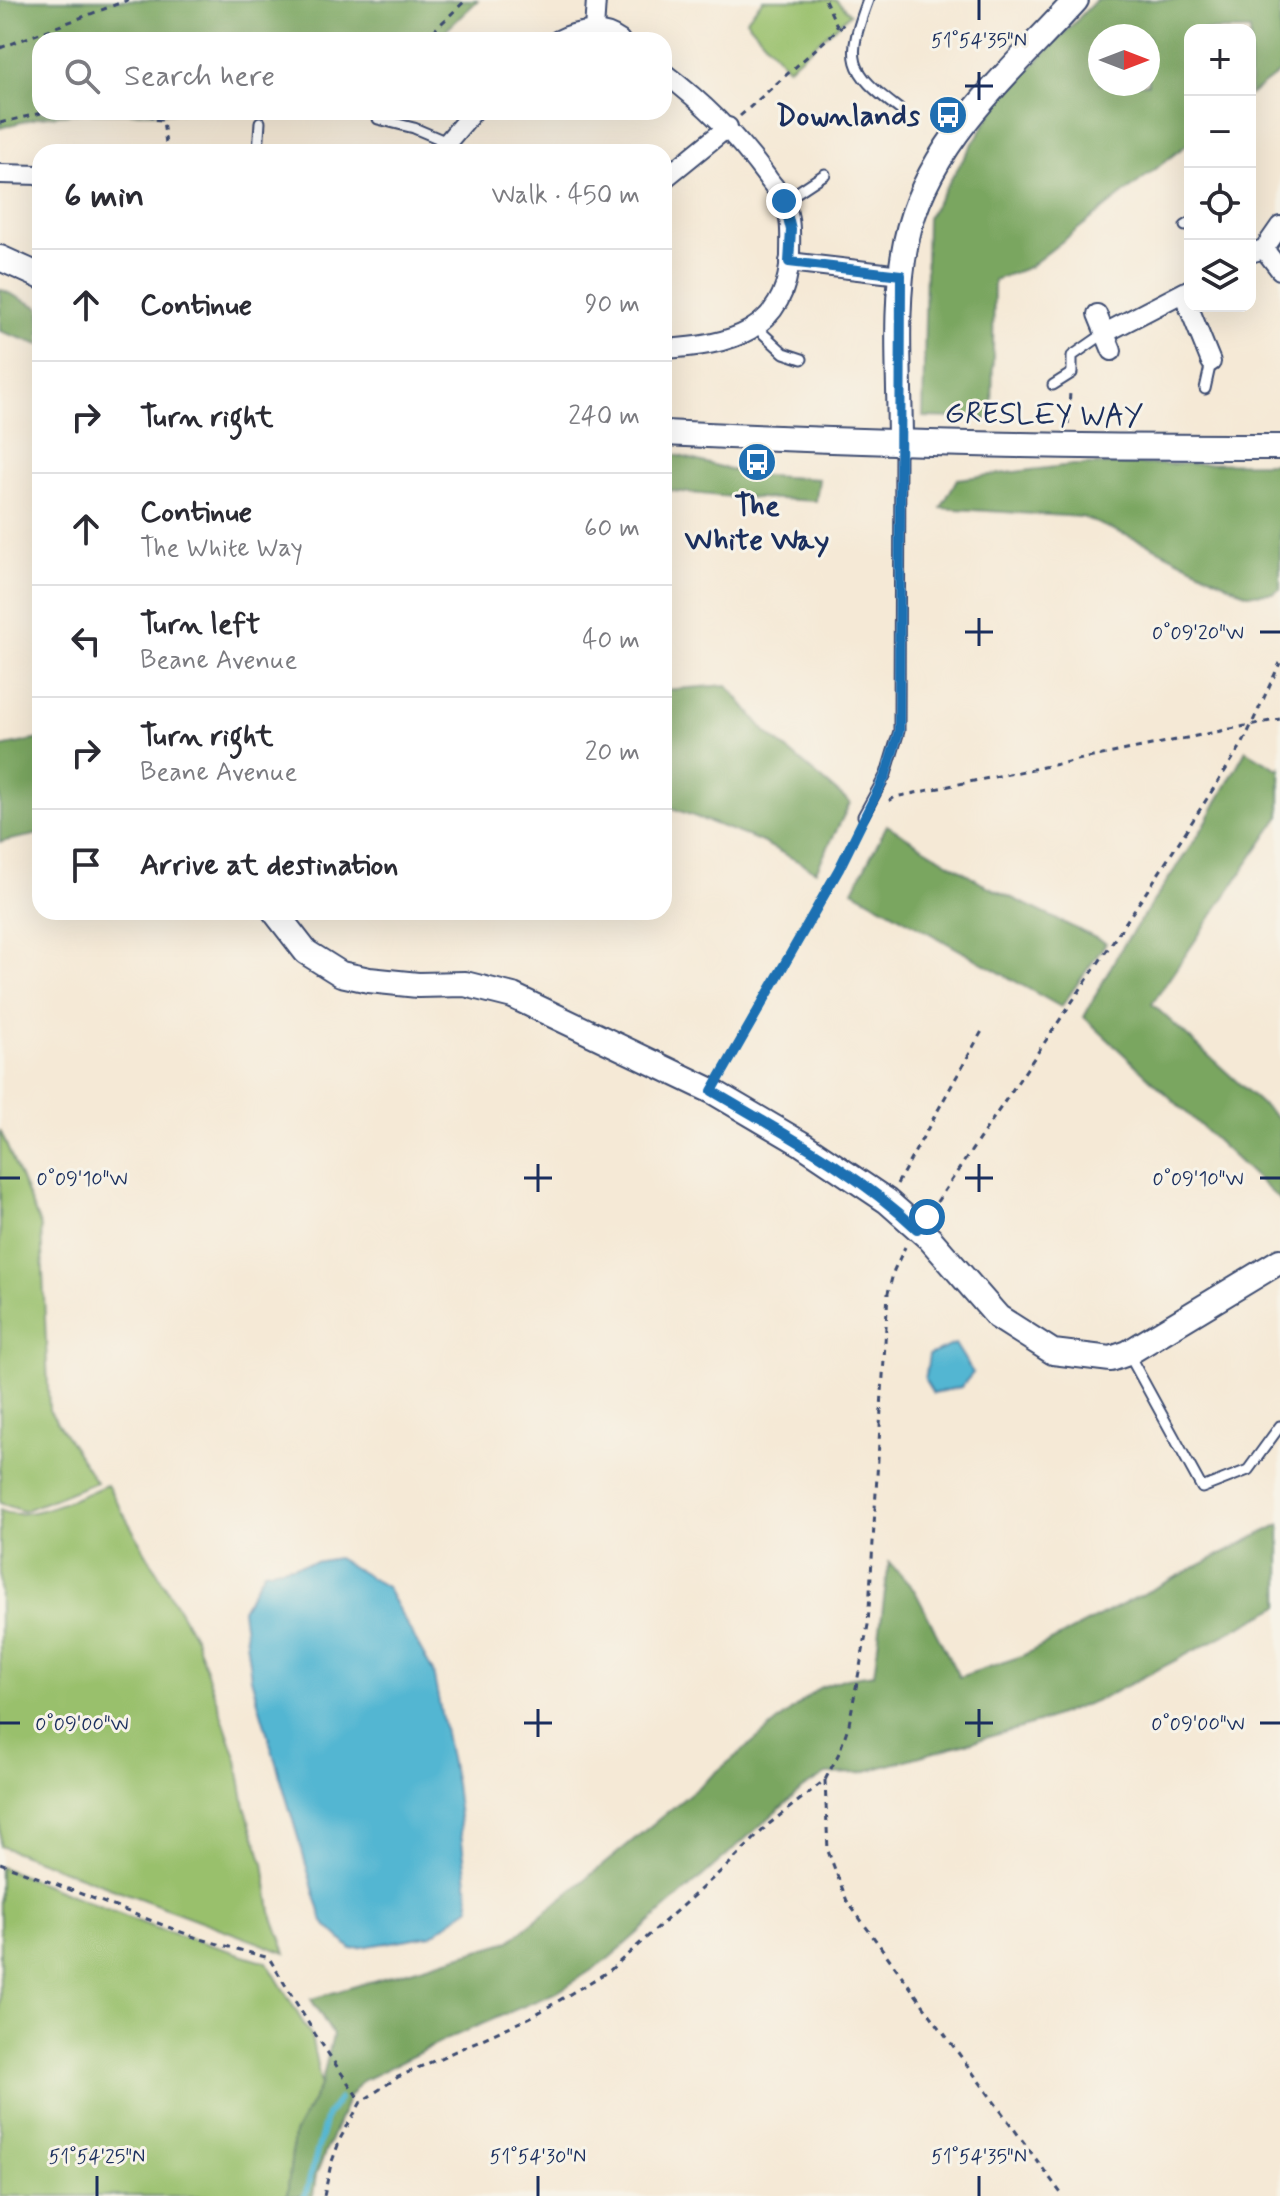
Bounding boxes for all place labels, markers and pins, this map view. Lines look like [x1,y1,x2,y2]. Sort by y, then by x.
bus stop icon: Downlands [927,94,969,136]
place label: Downlands [776,97,921,136]
bus stop icon: The White Way [736,441,778,483]
place label: The White Way [684,487,829,560]

